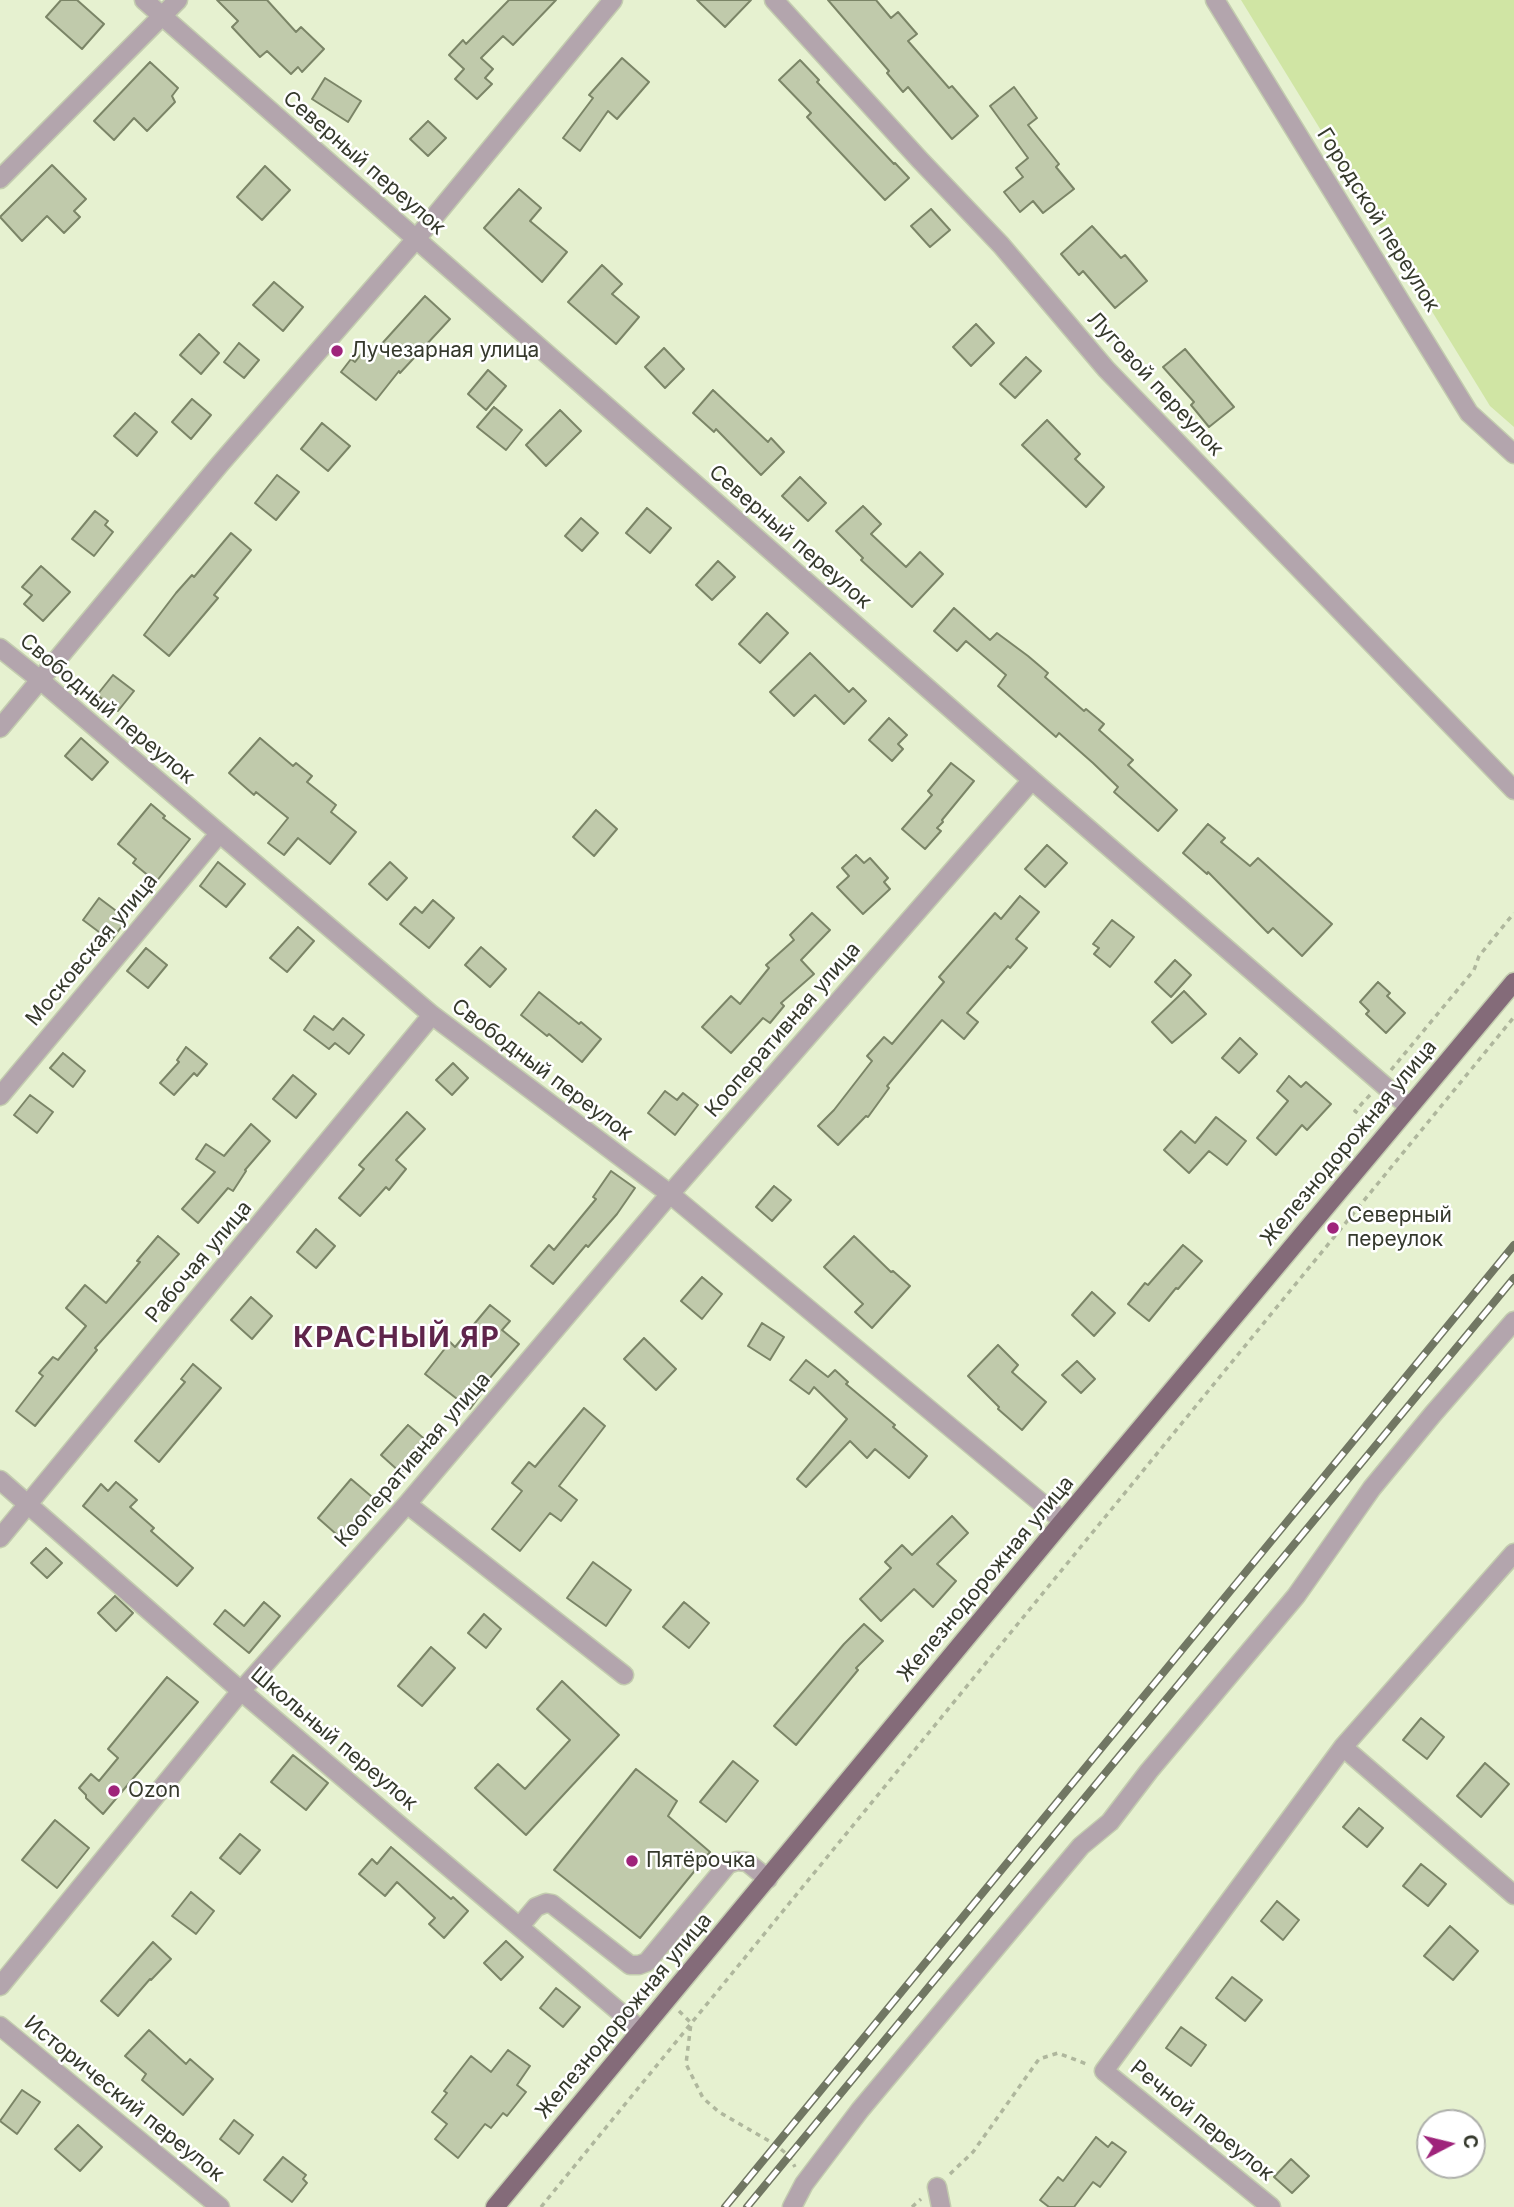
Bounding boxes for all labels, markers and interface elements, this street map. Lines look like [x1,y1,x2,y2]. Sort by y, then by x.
street label: Северный переулок [278,86,450,240]
street label: Городской переулок [1311,124,1445,316]
street label: Луговой переулок [1082,307,1228,461]
place label: Лучезарная улица [351,338,539,364]
marker: Лучезарная улица [329,343,345,359]
street label: Северный переулок [704,460,876,614]
street label: Свободный переулок [14,629,200,789]
street label: Московская улица [21,869,163,1031]
street label: Кооперативная улица [700,937,866,1123]
street label: Свободный переулок [446,994,638,1146]
street label: Железнодорожная улица [1256,1035,1442,1251]
street label: Рабочая улица [141,1196,257,1328]
place label: Северный переулок [1347,1203,1452,1253]
marker: Северный переулок [1325,1220,1341,1236]
district label: КРАСНЫЙ ЯР [294,1322,500,1356]
street label: Кооперативная улица [330,1367,496,1553]
street label: Железнодорожная улица [893,1471,1079,1687]
street label: Школьный переулок [246,1662,422,1816]
place label: Ozon [128,1778,180,1804]
marker: Ozon [106,1783,122,1799]
place label: Пятёрочка [646,1848,756,1874]
marker: Пятёрочка [624,1853,640,1869]
street label: Железнодорожная улица [531,1908,717,2124]
street label: Исторический переулок [19,2011,229,2187]
street label: Речной переулок [1125,2055,1279,2187]
north arrow [1416,2109,1486,2179]
text: С [1458,2133,1483,2150]

